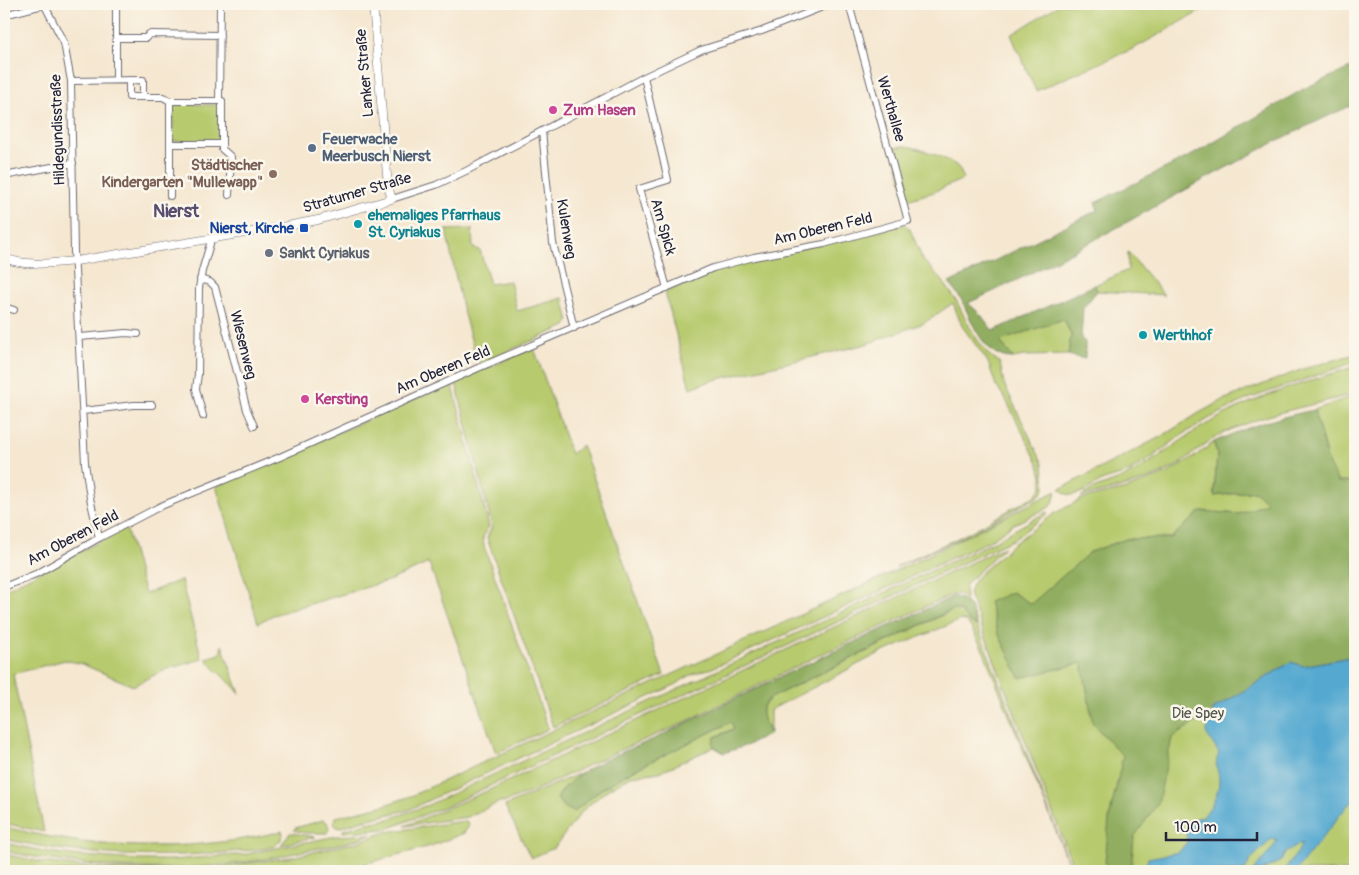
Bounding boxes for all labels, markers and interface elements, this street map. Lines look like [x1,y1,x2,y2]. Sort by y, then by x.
street label: Lanker Straße [352,28,378,118]
street label: Hildegundisstraße [47,73,69,186]
street label: Werthallee [873,74,910,145]
place label: Zum Hasen [563,101,636,120]
marker: Zum Hasen [547,104,559,116]
place label: Feuerwache Meerbusch Nierst [322,130,432,166]
marker: Feuerwache Meerbusch Nierst [306,142,318,154]
place label: Städtischer Kindergarten "Mullewapp" [102,156,264,192]
marker: Städtischer Kindergarten "Mullewapp" [267,168,279,180]
street label: Stratumer Straße [301,168,414,218]
street label: Am Spick [646,196,680,258]
street label: Kulenweg [552,197,580,261]
district label: Nierst [153,200,200,223]
place label: ehemaliges Pfarrhaus St. Cyriakus [367,206,501,242]
street label: Am Oberen Feld [772,208,874,250]
marker: ehemaliges Pfarrhaus St. Cyriakus [352,218,364,230]
place label: Nierst, Kirche [210,219,295,238]
marker: Nierst, Kirche [298,222,310,234]
place label: Sankt Cyriakus [279,244,370,263]
marker: Sankt Cyriakus [263,247,275,259]
street label: Wiesenweg [225,309,261,381]
place label: Werthhof [1153,326,1214,345]
marker: Werthhof [1137,329,1149,341]
street label: Am Oberen Feld [393,342,493,398]
place label: Kersting [315,390,369,409]
marker: Kersting [299,393,311,405]
street label: Am Oberen Feld [24,506,122,570]
park label: Die Spey [1172,704,1225,723]
scale bar [1166,810,1258,842]
text: 100 m [1174,818,1217,837]

